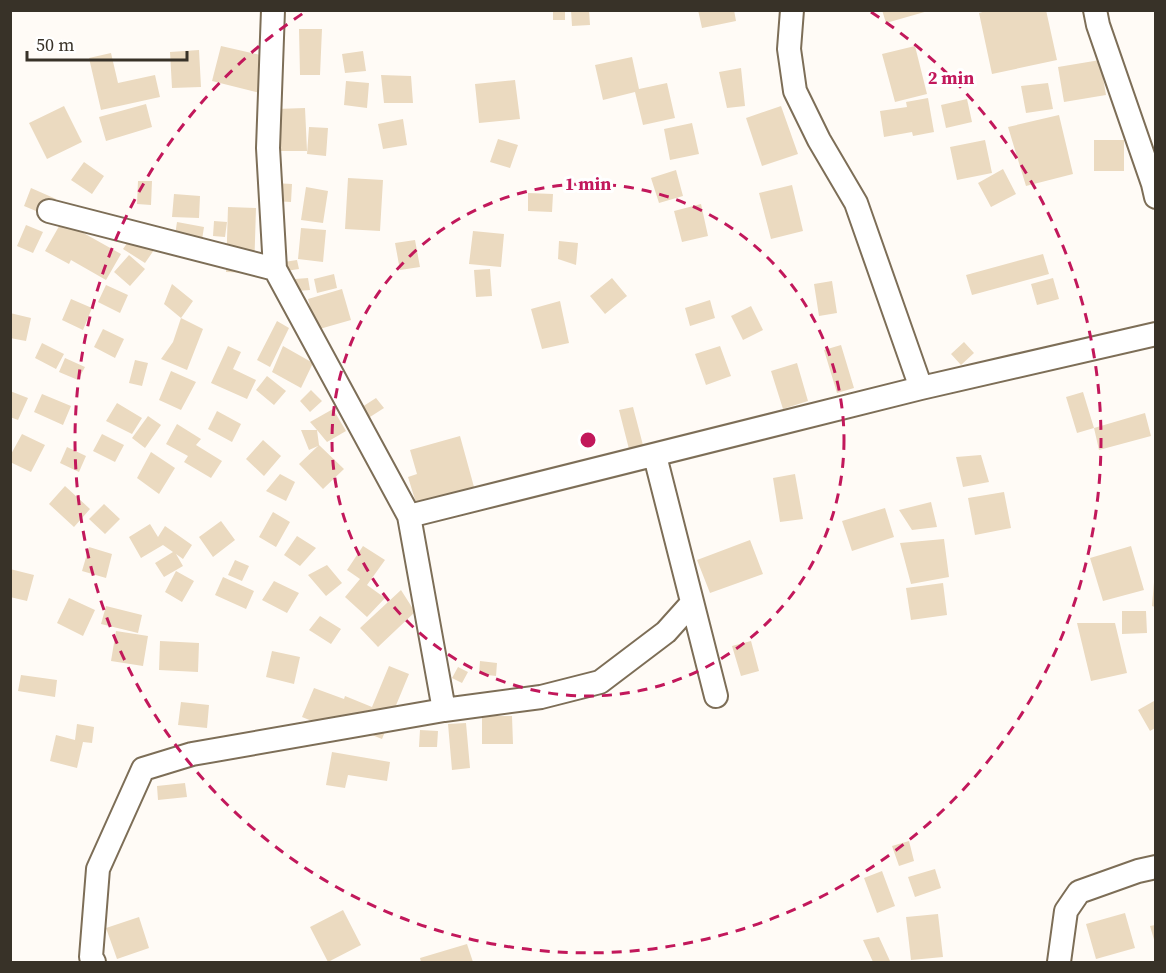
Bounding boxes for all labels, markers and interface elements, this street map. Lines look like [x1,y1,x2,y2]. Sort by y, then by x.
scale bar [27,24,188,62]
text: 50 m [36,32,74,57]
text: 2 min [928,65,974,90]
text: 1 min [565,171,611,196]
centre of rings [578,430,598,450]

